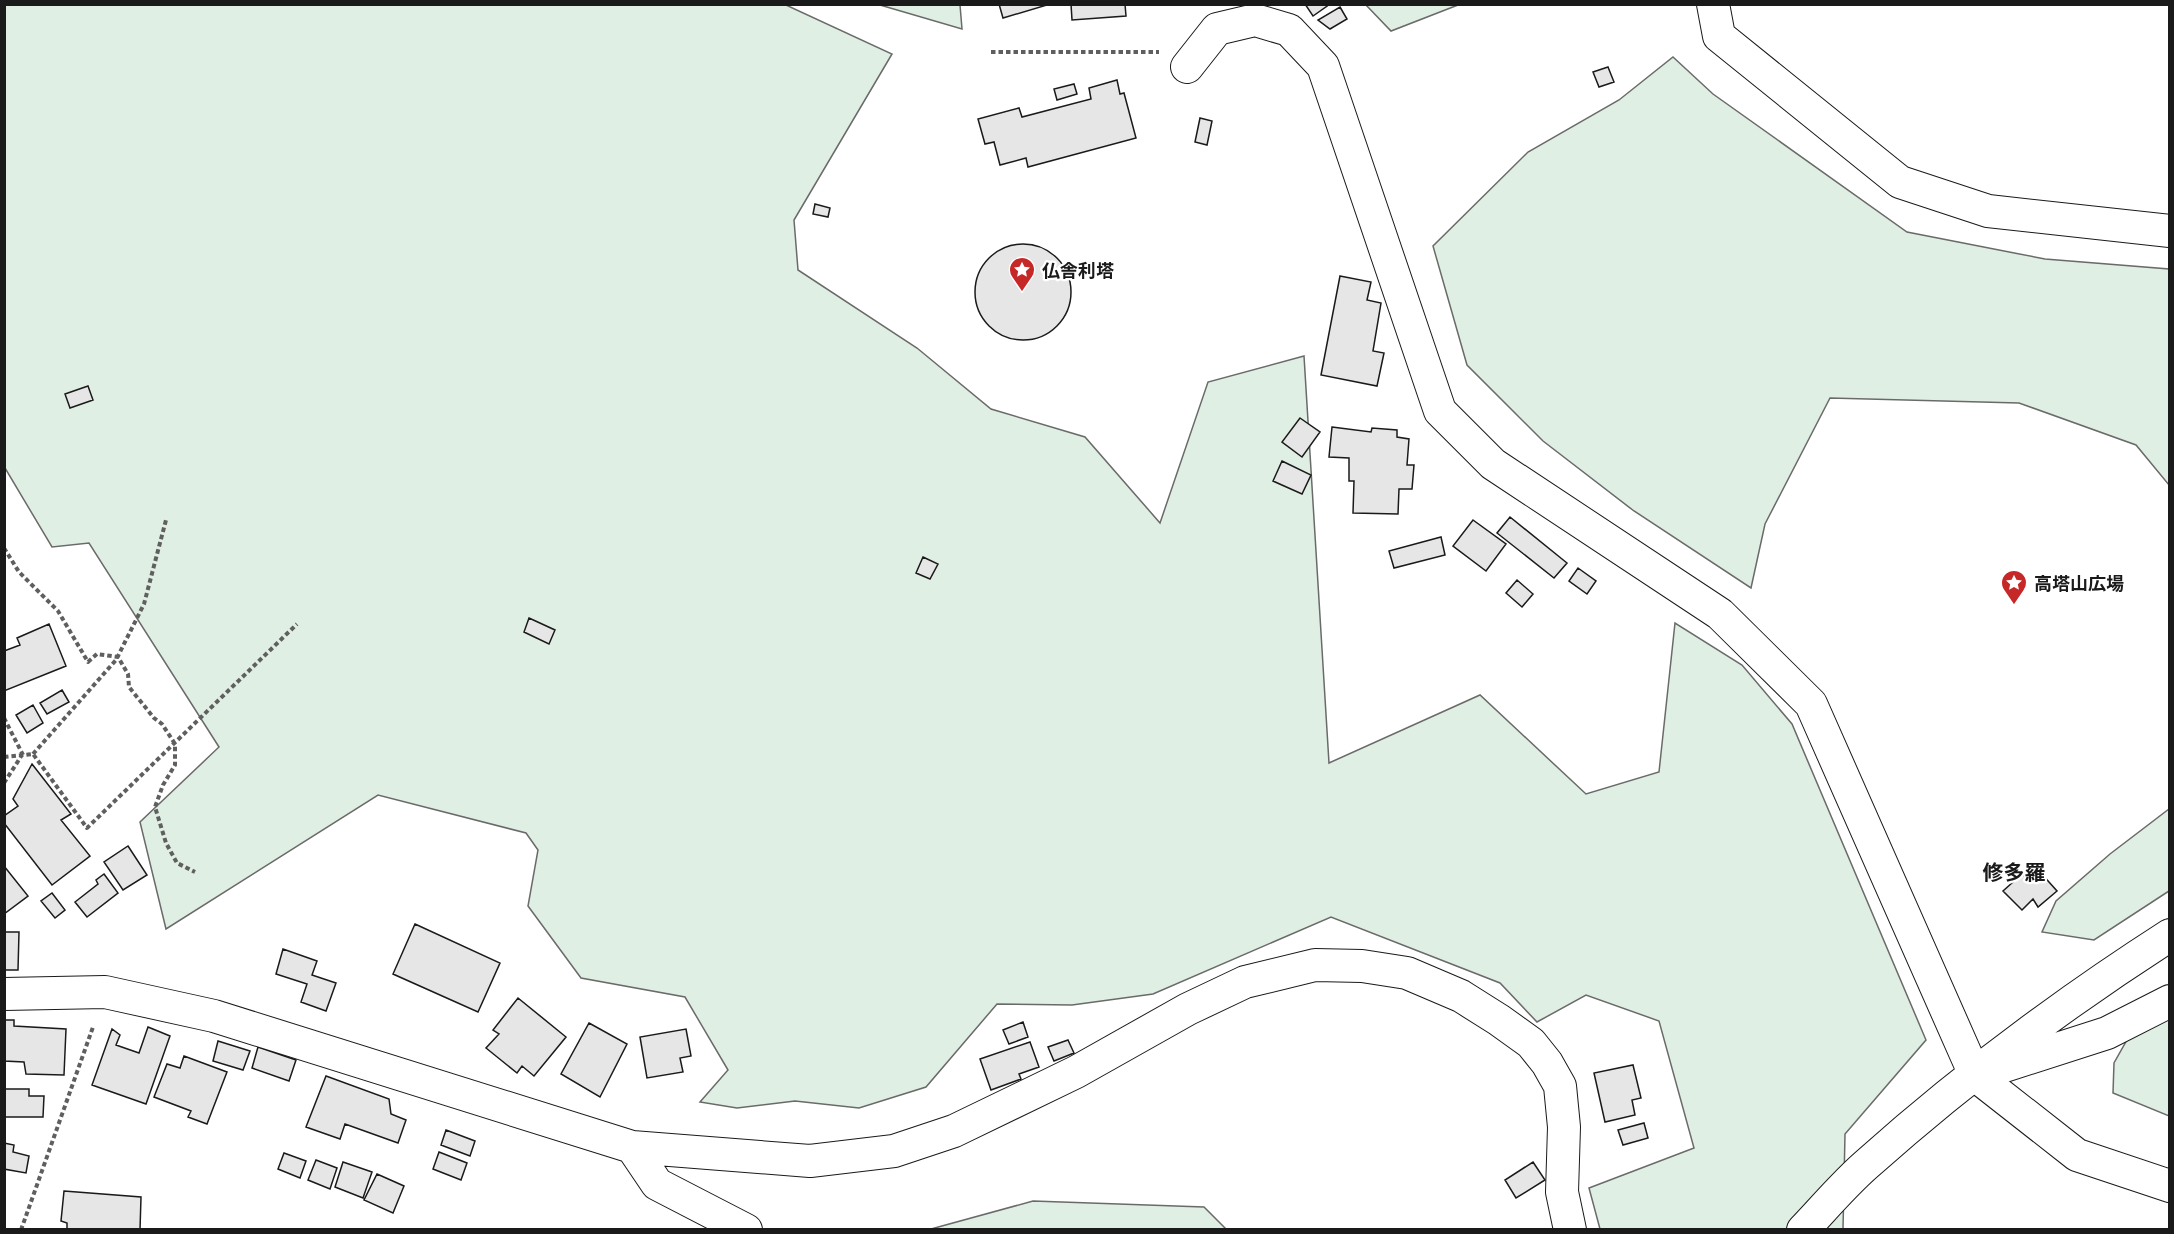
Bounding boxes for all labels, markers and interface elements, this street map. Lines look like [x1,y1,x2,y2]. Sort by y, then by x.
place icon: 仏舎利塔 [1007,255,1037,293]
place label: 仏舎利塔 [1042,260,1114,281]
place icon: 高塔山広場 [1999,568,2029,606]
place label: 高塔山広場 [2034,573,2124,594]
district label: 修多羅 [1983,860,2046,885]

